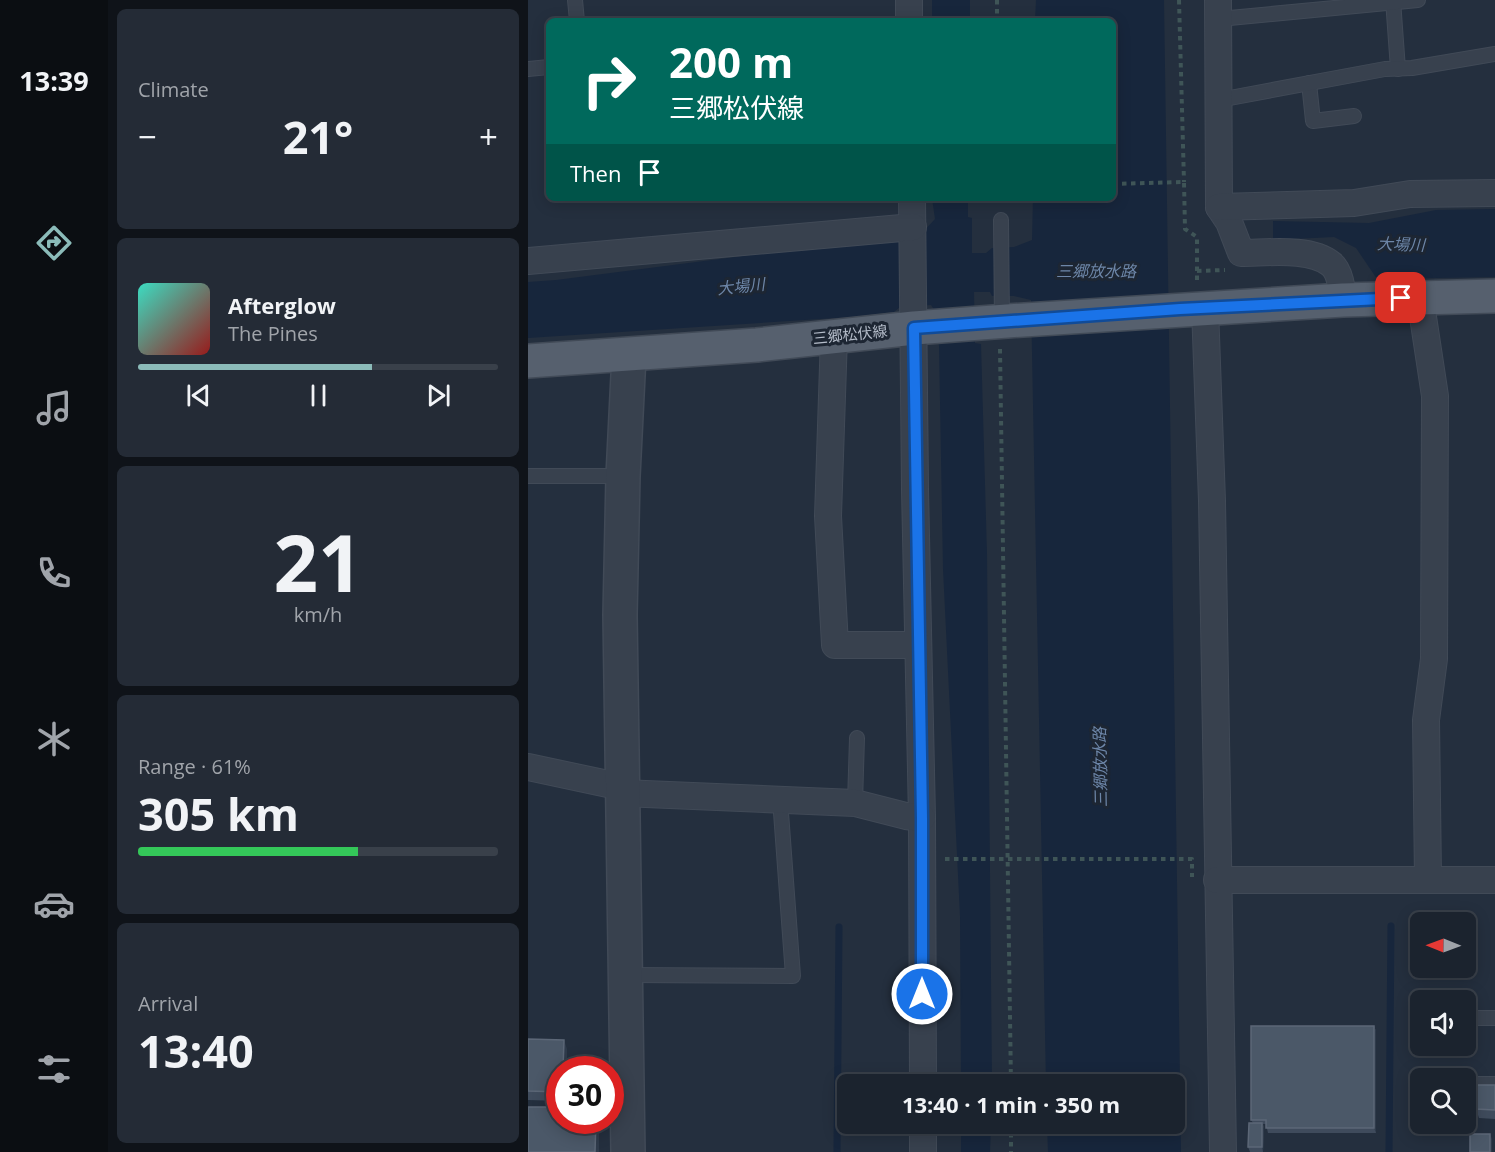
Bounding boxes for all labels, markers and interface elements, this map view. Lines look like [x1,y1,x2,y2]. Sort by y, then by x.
text: 200 m [669,33,793,90]
icon: right [570,42,648,120]
text: 13:39 [19,62,89,99]
text: Climate [138,76,209,103]
text: 三郷松伏線 [669,89,804,126]
text: 21° [283,106,353,167]
text: − [138,114,157,159]
text: + [479,114,498,159]
icon: arrive [633,156,666,189]
text: Then [570,158,621,188]
icon: directions [33,222,75,264]
water label: 大場川 [1377,232,1427,256]
water label: 三郷放水路 [1056,260,1138,282]
water label: 大場川 [716,272,768,299]
pin [1375,272,1426,323]
icon: arrive [1384,281,1417,314]
text: Afterglow [228,290,336,320]
text: The Pines [228,320,318,347]
street label: 三郷松伏線 [812,320,888,348]
icon: previous [182,379,215,412]
icon: pause [302,379,335,412]
icon: next [422,379,455,412]
icon: music [33,387,75,429]
text: 21 [273,509,363,615]
icon: phone [33,552,75,594]
text: km/h [294,601,342,628]
icon: climate [33,718,75,760]
water label: 三郷放水路 [1088,725,1112,807]
text: Range · 61% [138,753,251,780]
text: 305 km [138,783,299,844]
icon: car [33,883,75,925]
north arrow [1410,912,1476,978]
map controls [1410,912,1476,1134]
position arrow [890,962,954,1026]
text: Arrival [138,990,198,1017]
button: sound [1410,990,1476,1056]
text: 13:40 [138,1020,254,1081]
icon: filters [33,1048,75,1090]
speed limit sign: 30 [546,1056,624,1134]
button: search [1410,1068,1476,1134]
text: 13:40 · 1 min · 350 m [902,1089,1120,1119]

